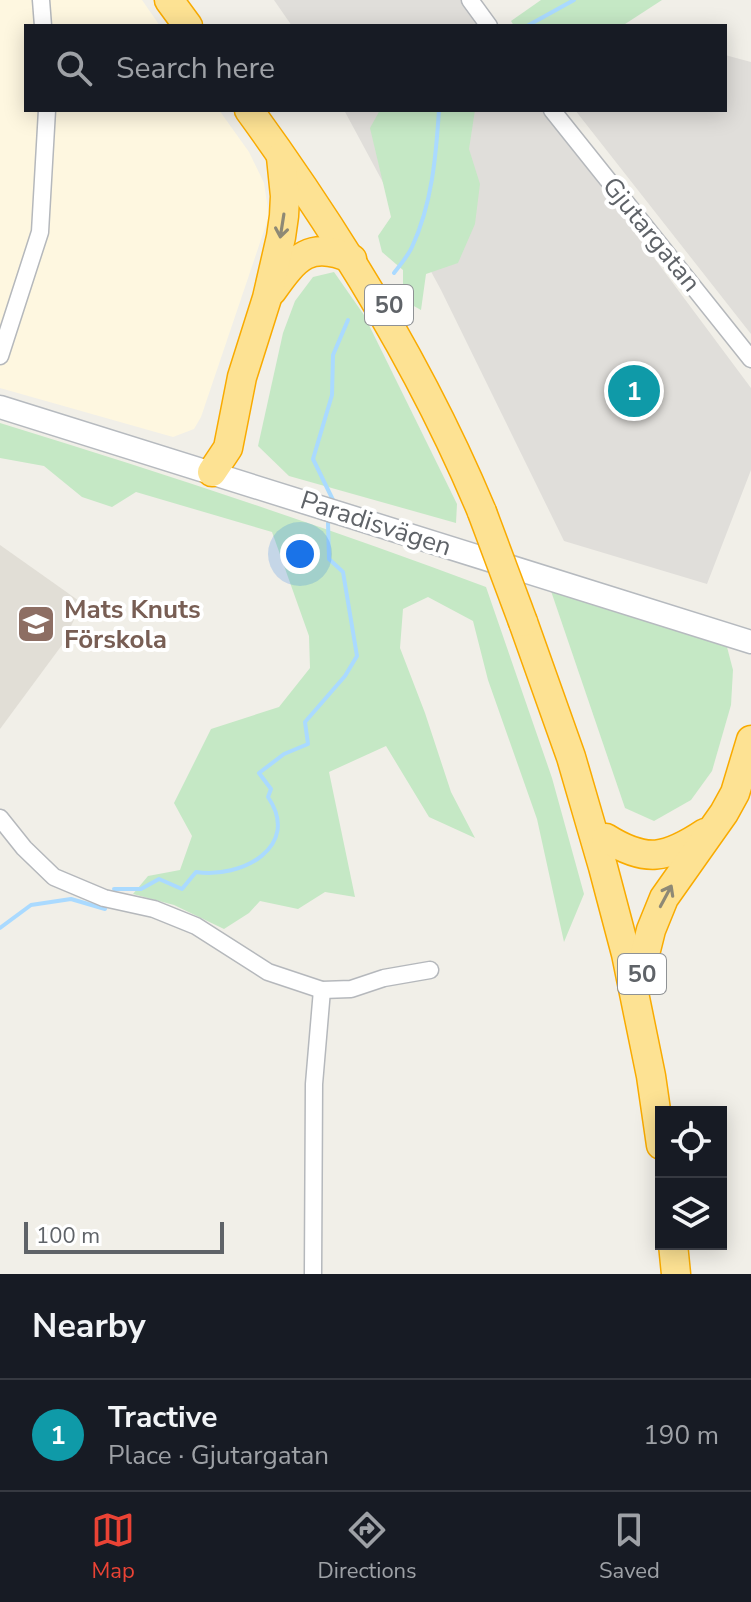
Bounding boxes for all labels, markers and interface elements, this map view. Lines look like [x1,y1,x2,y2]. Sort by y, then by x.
search box [24,24,727,112]
icon: search [52,46,96,90]
text: Search here [116,48,275,89]
street label: Gjutargatan [594,170,709,299]
one-way arrow [274,212,289,238]
road number: 50 [365,285,413,325]
pin: 1 [608,361,660,421]
street label: Paradisvägen [296,483,456,564]
your location [280,534,320,574]
place label: Mats Knuts Förskola [64,592,201,657]
school or university icon: Mats Knuts Förskola [15,603,57,645]
one-way arrow [658,885,674,909]
road number: 50 [618,954,666,994]
map controls [655,1106,727,1250]
button: locate [655,1106,727,1178]
button: layers [655,1178,727,1250]
scale bar [24,1218,224,1254]
text: 100 m [36,1221,100,1251]
text: Nearby [32,1303,146,1349]
text: Tractive [108,1397,217,1438]
text: 1 [50,1418,66,1453]
text: 190 m [643,1418,719,1453]
text: Place · Gjutargatan [108,1438,329,1473]
tab: Map [91,1508,135,1586]
tab: Directions [318,1508,417,1586]
tab: Saved [599,1508,660,1586]

